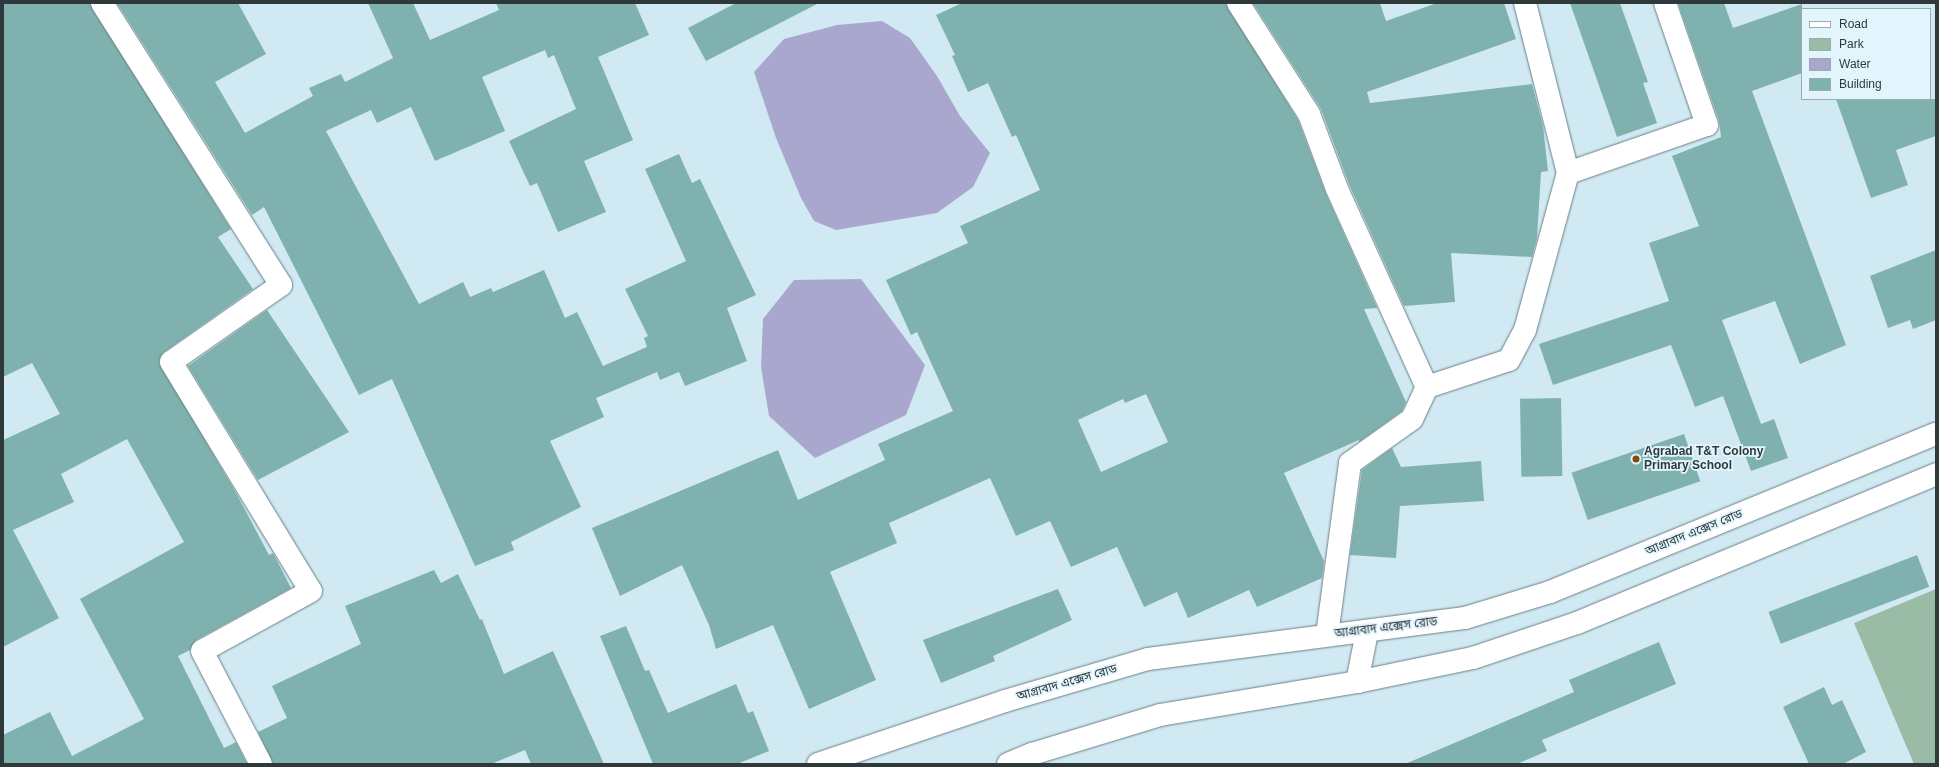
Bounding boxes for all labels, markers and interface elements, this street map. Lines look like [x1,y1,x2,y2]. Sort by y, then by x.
legend [1801,8,1931,100]
text: Road [1839,17,1868,31]
text: Park [1839,37,1864,51]
text: Water [1839,57,1871,71]
text: Building [1839,77,1882,91]
place label: Agrabad T&T Colony Primary School [1644,445,1763,473]
marker: Agrabad T&T Colony Primary School [1631,454,1641,464]
street label: আগ্রাবাদ এক্সেস রোড [1643,507,1745,559]
street label: আগ্রাবাদ এক্সেস রোড [1334,615,1438,641]
street label: আগ্রাবাদ এক্সেস রোড [1015,662,1119,704]

